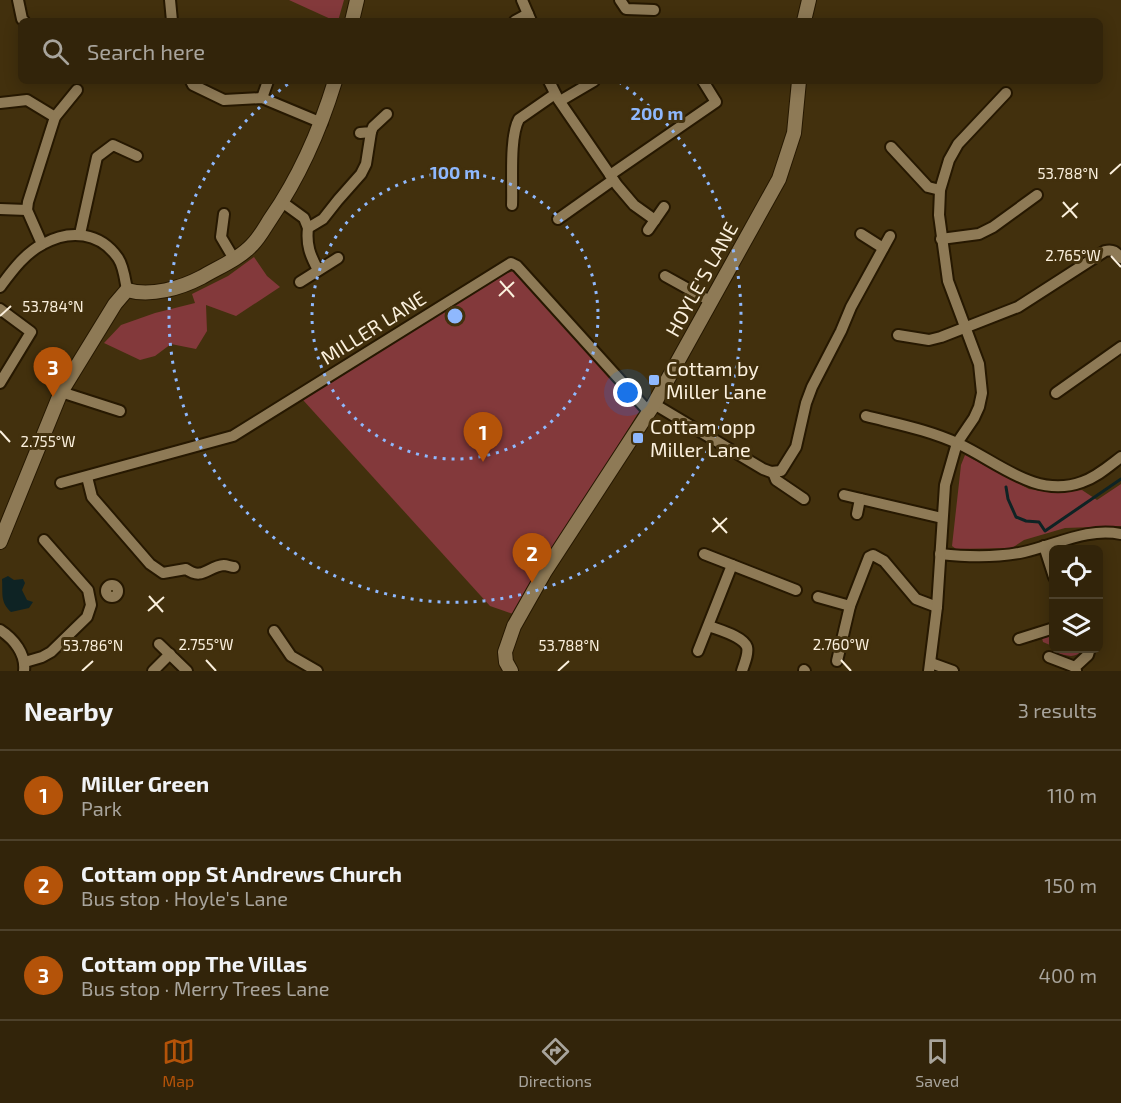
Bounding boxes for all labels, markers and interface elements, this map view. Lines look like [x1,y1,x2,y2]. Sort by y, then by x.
search box [18,18,1103,84]
icon: search [39,35,72,68]
text: Search here [87,38,205,64]
text: 200 m [631,102,683,124]
text: 100 m [430,161,480,183]
text: 53.788°N [1037,164,1099,182]
street label: HOYLE'S LANE [660,218,742,340]
text: 2.765°W [1045,246,1101,264]
street label: MILLER LANE [316,285,430,369]
text: 53.784°N [22,297,84,315]
centre of rings [445,306,465,326]
pin: 3 [34,348,72,397]
place label: Cottam by Miller Lane [666,356,767,403]
marker: Cottam by Miller Lane [647,373,661,387]
your location [613,378,642,407]
pin: 1 [464,412,502,462]
place label: Cottam opp Miller Lane [650,414,756,461]
marker: Cottam opp Miller Lane [631,431,645,445]
text: 2.755°W [21,432,75,450]
pin: 2 [512,534,552,583]
map controls [1049,545,1103,653]
button: locate [1049,545,1103,599]
button: layers [1049,599,1103,653]
text: 2.755°W [179,635,233,653]
text: 2.760°W [813,635,869,653]
text: 53.786°N [63,636,123,654]
text: 53.788°N [538,636,600,654]
text: Nearby [24,695,113,726]
text: 3 results [1018,698,1097,722]
text: Miller Green [81,770,209,796]
text: 1 [39,783,48,807]
text: 110 m [1047,783,1097,807]
text: Park [81,796,122,820]
text: Cottam opp St Andrews Church [81,860,402,886]
text: 2 [38,873,49,897]
text: 150 m [1044,873,1097,897]
text: Bus stop · Hoyle's Lane [81,886,288,910]
text: Cottam opp The Villas [81,950,307,976]
text: 3 [38,963,49,987]
text: 400 m [1039,963,1097,987]
text: Bus stop · Merry Trees Lane [81,976,330,1000]
tab: Map [162,1035,195,1090]
tab: Directions [518,1035,592,1090]
tab: Saved [915,1035,959,1090]

